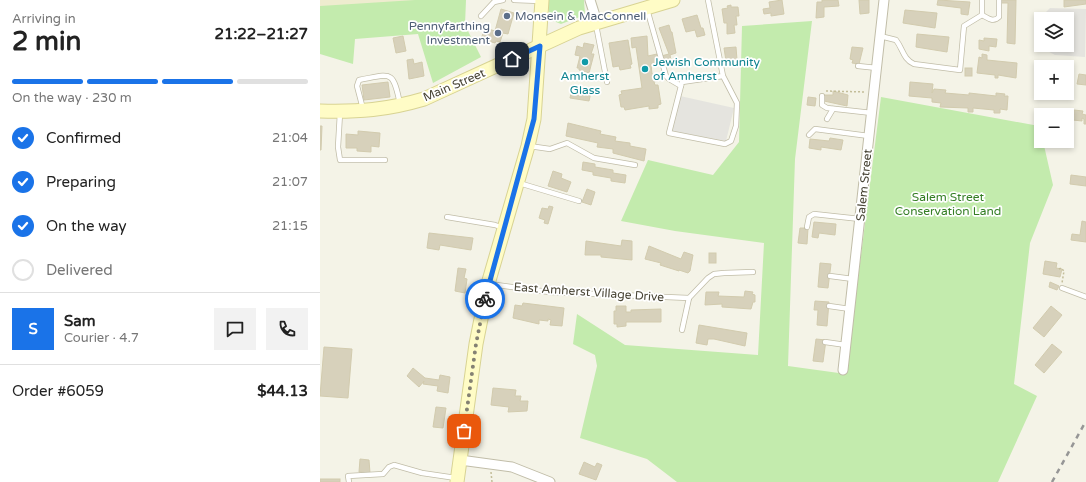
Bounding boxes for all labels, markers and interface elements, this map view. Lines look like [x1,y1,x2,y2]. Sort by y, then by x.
place label: Monsein & MacConnell [515,9,646,23]
text: Arriving in [12,11,76,27]
marker: Monsein & MacConnell [502,11,512,21]
map controls [1034,12,1074,148]
button: layers [1034,12,1074,52]
place label: Pennyfarthing Investment [409,19,490,47]
text: 21:22–21:27 [215,25,308,43]
text: 2 min [12,26,81,57]
marker: Pennyfarthing Investment [493,28,503,38]
pin [495,42,529,76]
icon: home [501,48,523,70]
place label: Jewish Community of Amherst [653,55,761,83]
marker: Amherst Glass [580,57,590,67]
button: + [1034,60,1074,100]
marker: Jewish Community of Amherst [640,64,650,74]
street label: Main Street [421,65,488,104]
place label: Amherst Glass [561,69,610,97]
text: On the way · 230 m [12,90,132,106]
button: − [1034,108,1074,148]
icon: check [12,127,34,149]
text: Confirmed [46,129,121,147]
text: 21:04 [272,130,308,146]
street label: Salem Street [853,148,875,222]
icon: check [12,171,34,193]
text: Preparing [46,173,116,191]
text: 21:07 [272,174,308,190]
park label: Salem Street Conservation Land [895,190,1001,218]
icon: check [12,215,34,237]
text: On the way [46,217,126,235]
text: 21:15 [272,218,308,234]
text: Delivered [46,261,113,279]
courier [465,279,505,319]
street label: East Amherst Village Drive [513,280,665,304]
icon: bike [474,288,496,310]
button: chat [214,308,256,350]
button: phone [266,308,308,350]
text: Sam [64,312,95,330]
text: S [28,320,38,338]
text: Courier · 4.7 [64,330,139,346]
text: Order #6059 [12,382,104,400]
text: $44.13 [257,382,308,400]
pin [447,414,481,448]
icon: bag [453,420,475,442]

